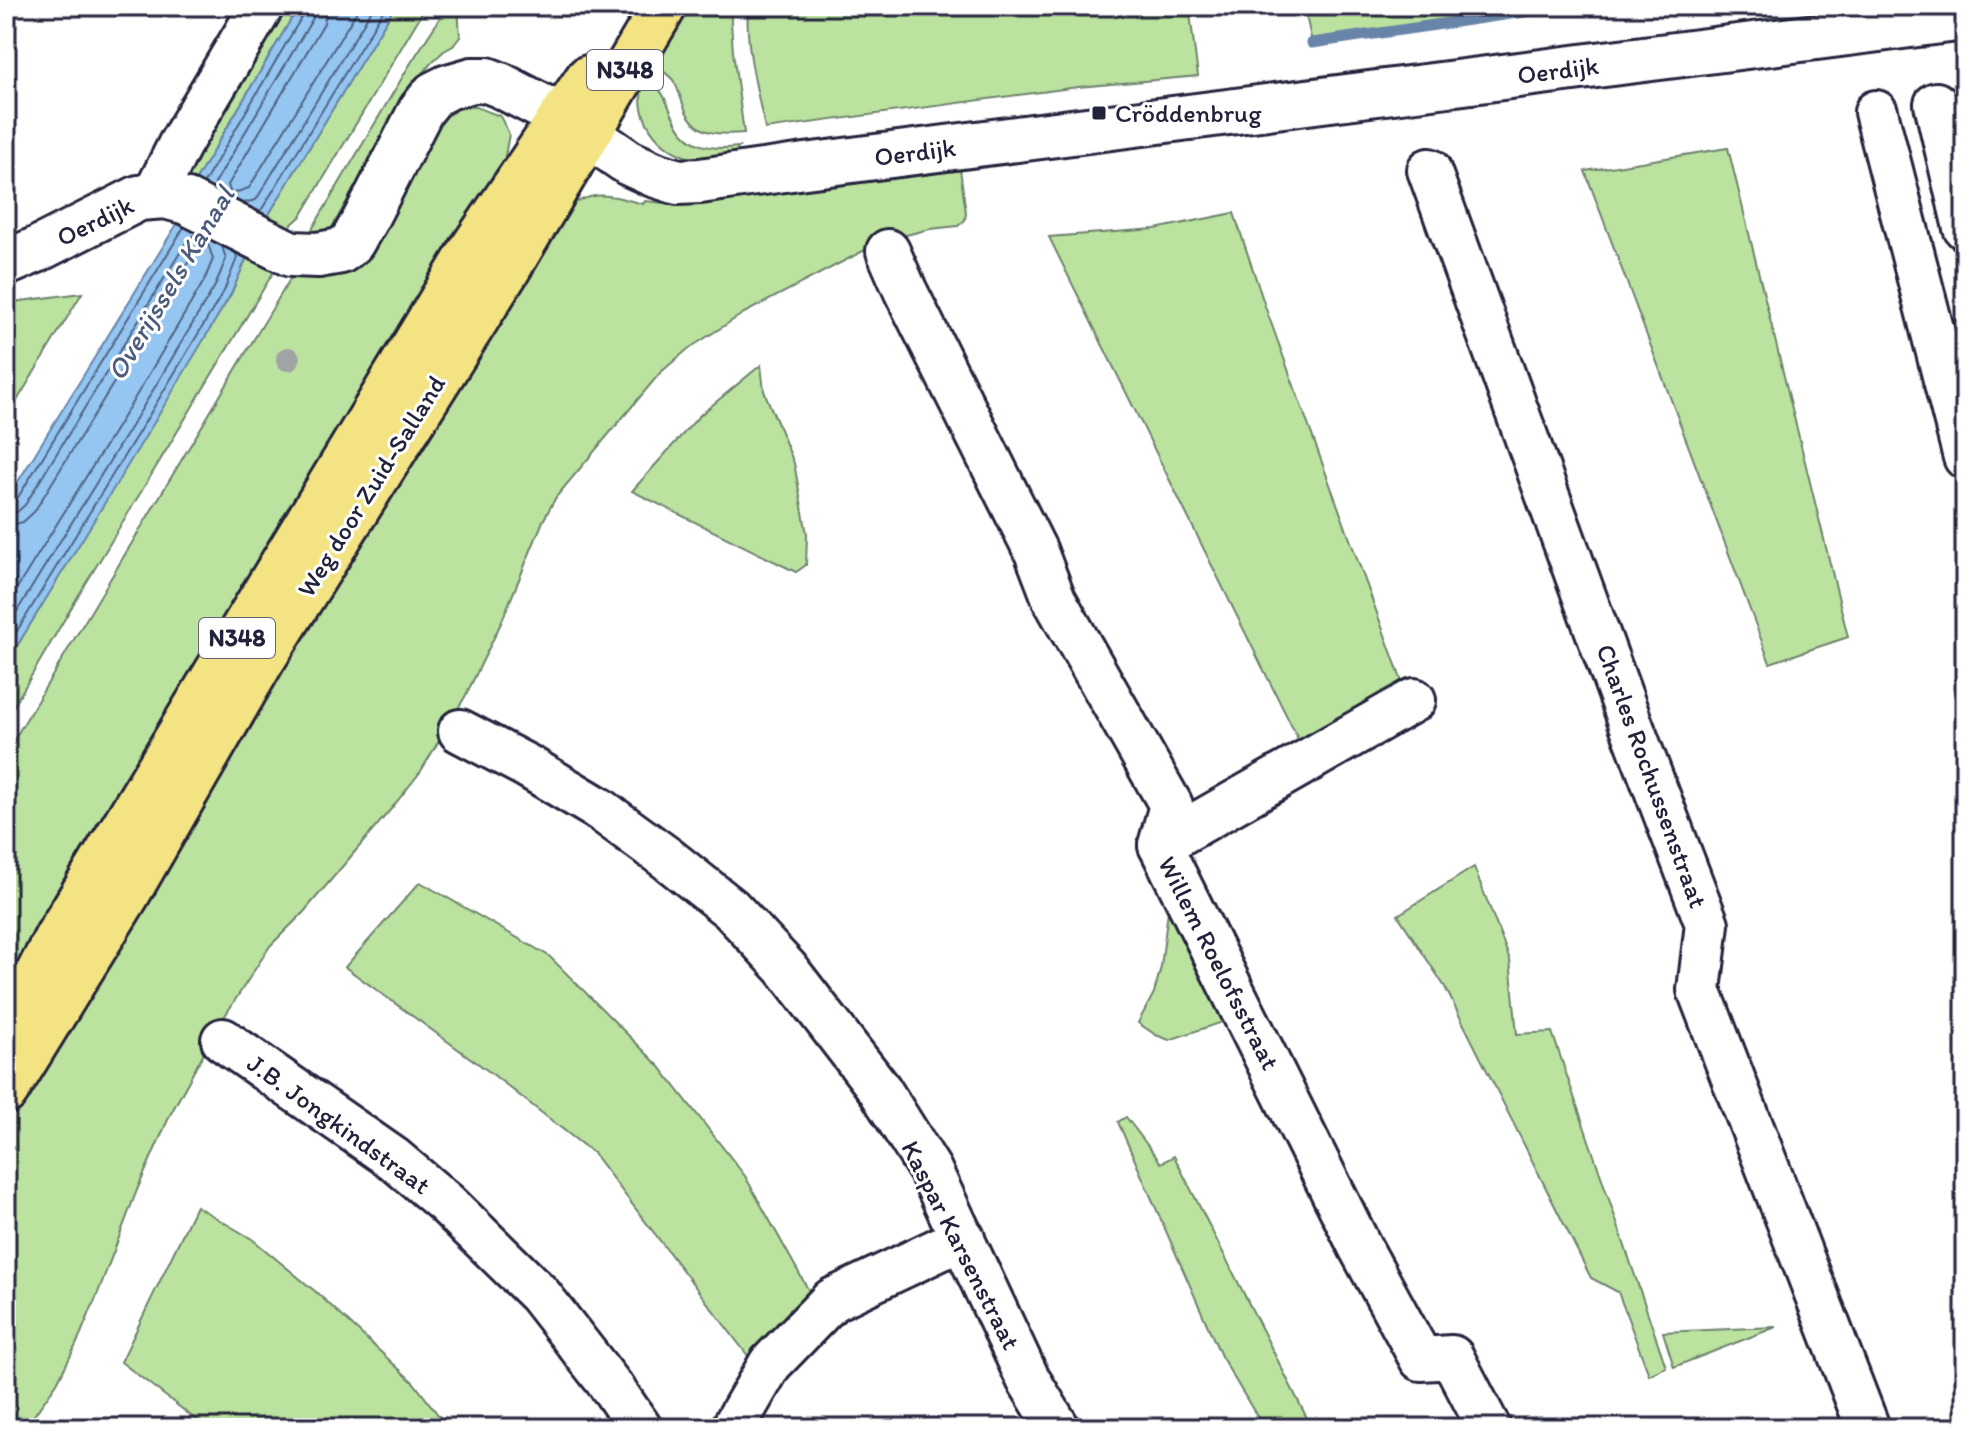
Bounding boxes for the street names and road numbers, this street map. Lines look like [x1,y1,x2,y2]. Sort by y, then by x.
street label: Oerdijk [1515,49,1601,91]
road number: N348 [587,50,663,90]
street label: Oerdijk [872,131,958,173]
street label: Oerdijk [51,188,139,253]
street label: Weg door Zuid-Salland [290,369,452,603]
road number: N348 [199,618,275,658]
street label: Charles Rochussenstraat [1589,640,1715,913]
street label: Willem Roelofsstraat [1151,851,1287,1075]
street label: J.B. Jongkindstraat [241,1047,437,1201]
street label: Kaspar Karsenstraat [894,1135,1028,1355]

